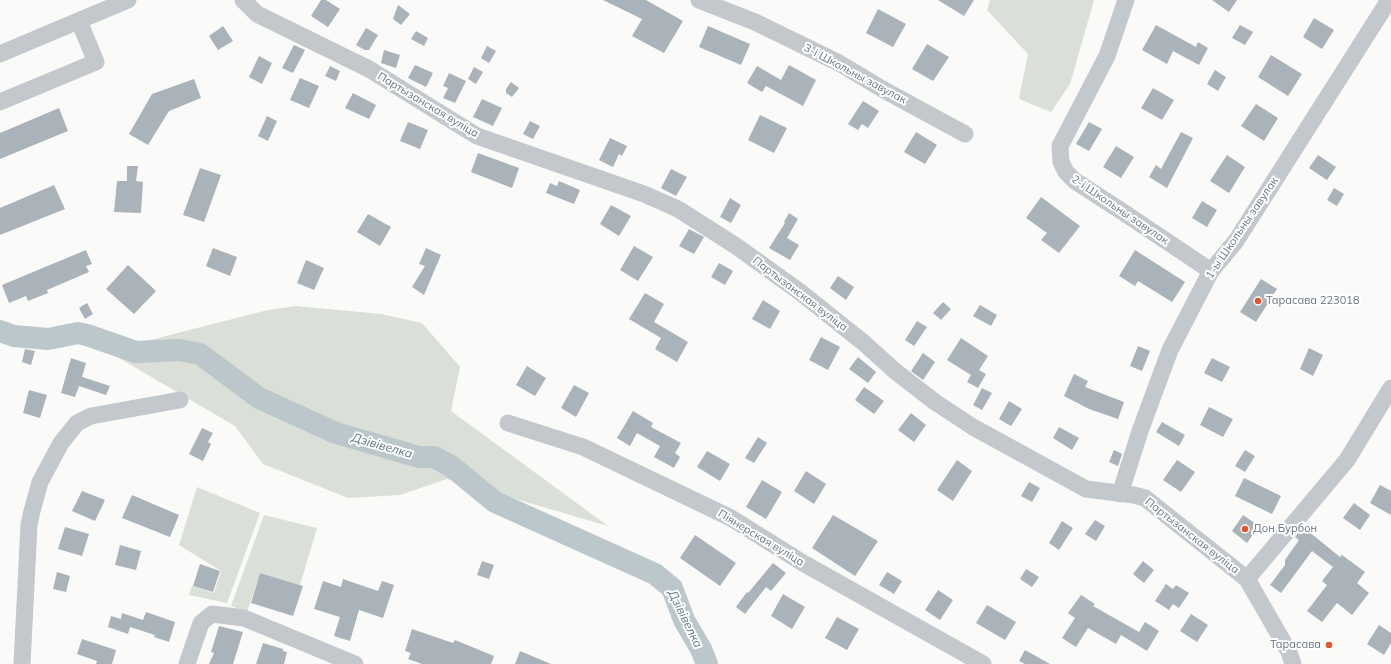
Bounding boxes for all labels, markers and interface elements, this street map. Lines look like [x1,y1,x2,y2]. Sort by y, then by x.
street label: 3-і Школьны завулак [801,41,909,107]
street label: Партызанская вуліца [375,70,481,140]
street label: 2-і Школьны завулак [1069,173,1171,247]
street label: 1-ы Школьны завулак [1203,175,1281,281]
street label: Партызанская вуліца [750,254,850,334]
place label: Тарасава 223018 [1266,294,1360,308]
marker: Тарасава 223018 [1253,296,1263,306]
water label: Дзівівелка [350,430,414,462]
street label: Партызанская вуліца [1142,495,1242,577]
street label: Піянерская вуліца [716,507,806,569]
place label: Дон Бурбон [1253,522,1317,536]
marker: Дон Бурбон [1240,524,1250,534]
water label: Дзівівелка [665,588,705,650]
place label: Тарасава [1270,638,1321,652]
marker: Тарасава [1324,640,1334,650]

